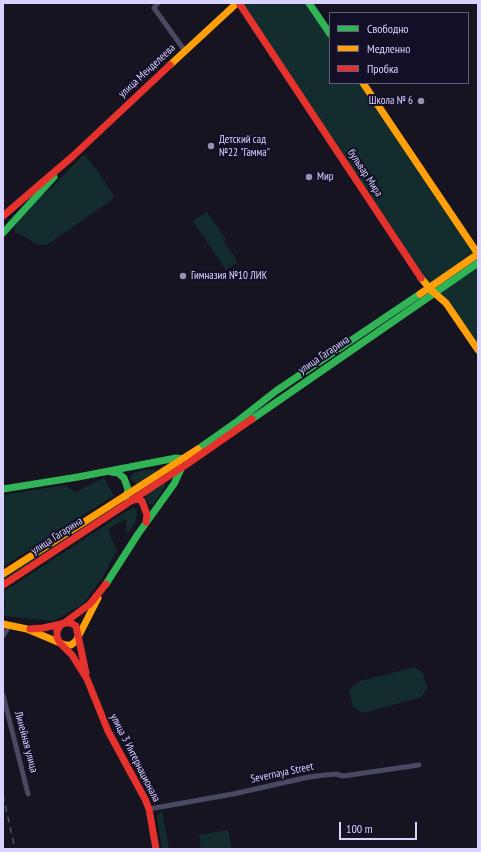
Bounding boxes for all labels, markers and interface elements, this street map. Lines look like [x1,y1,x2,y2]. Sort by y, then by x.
legend [329,12,469,84]
text: Свободно [367,21,409,36]
street label: улица Менделеева [116,41,178,101]
text: Медленно [367,41,410,56]
text: Пробка [367,61,398,76]
place label: Школа № 6 [369,94,413,108]
marker: Школа № 6 [416,96,426,106]
place label: Детский сад №22 "Гамма" [219,133,270,159]
marker: Детский сад №22 "Гамма" [206,141,216,151]
street label: бульвар Мира [345,147,385,199]
place label: Мир [317,170,334,184]
marker: Мир [304,172,314,182]
place label: Гимназия №10 ЛИК [191,269,267,283]
marker: Гимназия №10 ЛИК [178,271,188,281]
street label: улица Гагарина [296,333,352,377]
street label: улица Гагарина [29,514,85,558]
street label: Линейная улица [11,710,41,774]
street label: улица 3 Интернационала [107,712,163,804]
street label: Severnaya Street [249,760,315,786]
scale bar [341,814,419,840]
text: 100 m [346,821,373,836]

